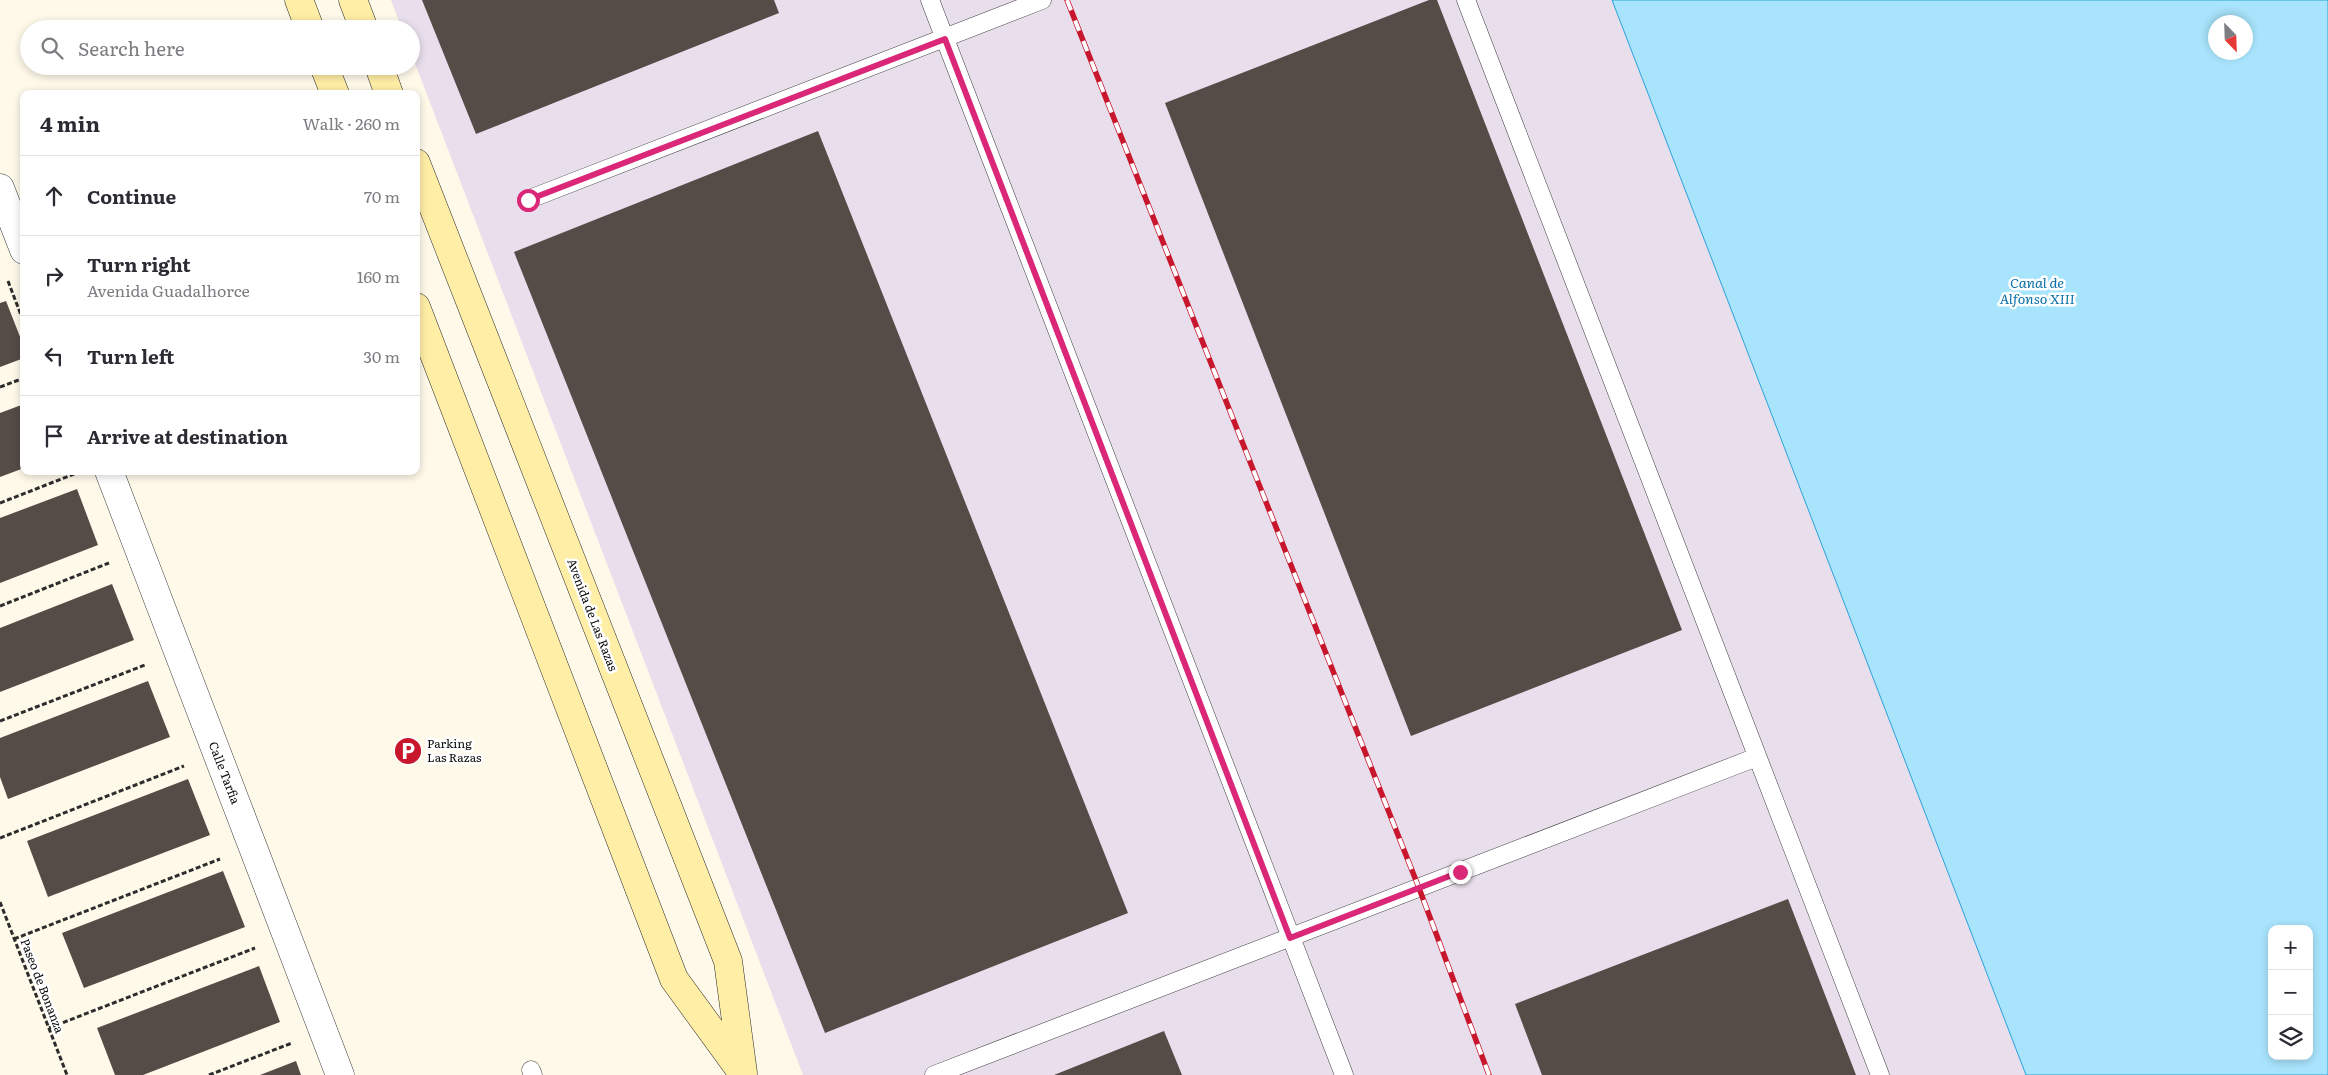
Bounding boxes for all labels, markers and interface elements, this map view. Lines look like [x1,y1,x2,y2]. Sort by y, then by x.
north arrow [2208,15,2253,60]
search box [20,20,420,75]
icon: search [38,34,66,62]
text: Search here [78,34,185,62]
text: 4 min [40,107,100,138]
text: Walk · 260 m [303,111,400,135]
icon: ahead [40,182,68,210]
text: Continue [87,182,176,210]
text: 70 m [364,184,400,208]
route start [517,189,540,212]
text: Turn right [87,250,191,278]
icon: right [40,262,68,290]
text: 160 m [357,264,400,288]
water label: Canal de Alfonso XIII [1999,272,2075,308]
text: Avenida Guadalhorce [87,278,250,302]
icon: left [40,342,68,370]
text: Turn left [87,342,174,370]
text: 30 m [363,344,400,368]
icon: arrive [40,422,68,450]
text: Arrive at destination [87,422,288,450]
street label: Avenida de Las Razas [563,556,623,674]
place label: Parking Las Razas [427,734,482,766]
parking icon: Parking Las Razas [393,736,423,766]
street label: Calle Tarfia [205,739,245,807]
route end [1449,861,1472,884]
map controls [2268,925,2313,1060]
button: + [2268,925,2313,970]
street label: Paseo de Bonanza [17,936,69,1036]
button: − [2268,970,2313,1015]
button: layers [2268,1015,2313,1060]

